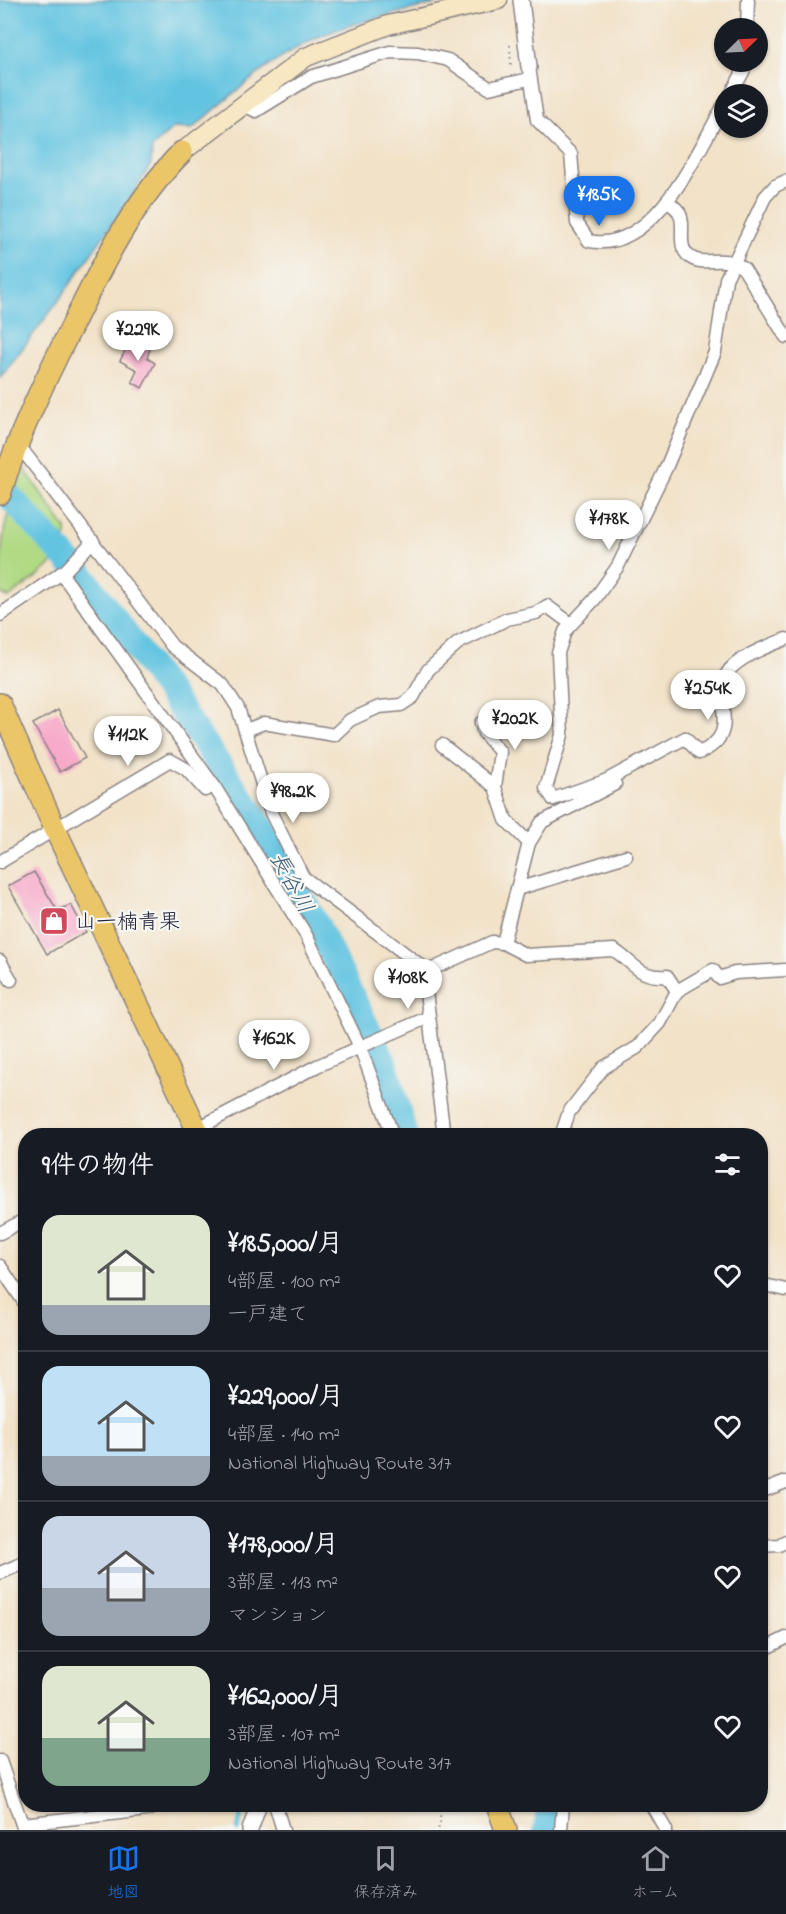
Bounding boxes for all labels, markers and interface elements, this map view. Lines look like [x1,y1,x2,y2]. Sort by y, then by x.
north arrow [714,18,768,72]
map controls [714,18,768,138]
button: layers [714,84,768,138]
pin: ¥185K [557,176,641,227]
text: ¥185K [578,181,620,210]
pin: ¥229K [96,311,180,362]
text: ¥229K [116,316,160,345]
pin: ¥178K [567,500,651,551]
text: ¥178K [589,505,629,534]
pin: ¥254K [666,670,750,721]
text: ¥254K [684,675,732,704]
pin: ¥202K [473,700,557,751]
text: ¥202K [492,705,538,734]
pin: ¥112K [86,716,170,767]
text: ¥112K [108,721,148,750]
pin: ¥98.2K [244,773,342,824]
text: ¥98.2K [270,778,316,807]
water label: 長谷川 [260,847,320,920]
shop icon: 山一楠青果 [38,905,70,937]
place label: 山一楠青果 [75,908,180,938]
pin: ¥108K [366,959,450,1010]
text: ¥108K [388,964,428,993]
pin: ¥162K [232,1020,316,1071]
text: ¥162K [253,1025,295,1054]
text: 9件の物件 [42,1148,154,1186]
icon: filters [711,1148,744,1181]
text: ¥185,000/月 [228,1226,343,1264]
icon: home [90,1239,162,1311]
icon: heart [711,1259,744,1292]
text: 4部屋 · 100 m² [228,1268,341,1297]
text: 一戸建て [228,1301,308,1330]
text: ¥229,000/月 [228,1379,344,1417]
icon: home [90,1390,162,1462]
icon: heart [711,1410,744,1443]
text: 4部屋 · 140 m² [228,1421,340,1450]
text: National Highway Route 317 [228,1450,451,1479]
text: ¥178,000/月 [228,1527,339,1565]
icon: home [90,1540,162,1612]
icon: heart [711,1560,744,1593]
text: 3部屋 · 113 m² [228,1569,338,1598]
text: マンション [228,1602,327,1631]
text: ¥162,000/月 [228,1679,343,1717]
icon: home [90,1690,162,1762]
icon: heart [711,1710,744,1743]
text: 3部屋 · 107 m² [228,1721,340,1750]
text: National Highway Route 317 [228,1750,451,1779]
tab: 地図 [107,1842,140,1905]
tab: 保存済み [354,1842,418,1905]
tab: ホーム [632,1842,679,1905]

